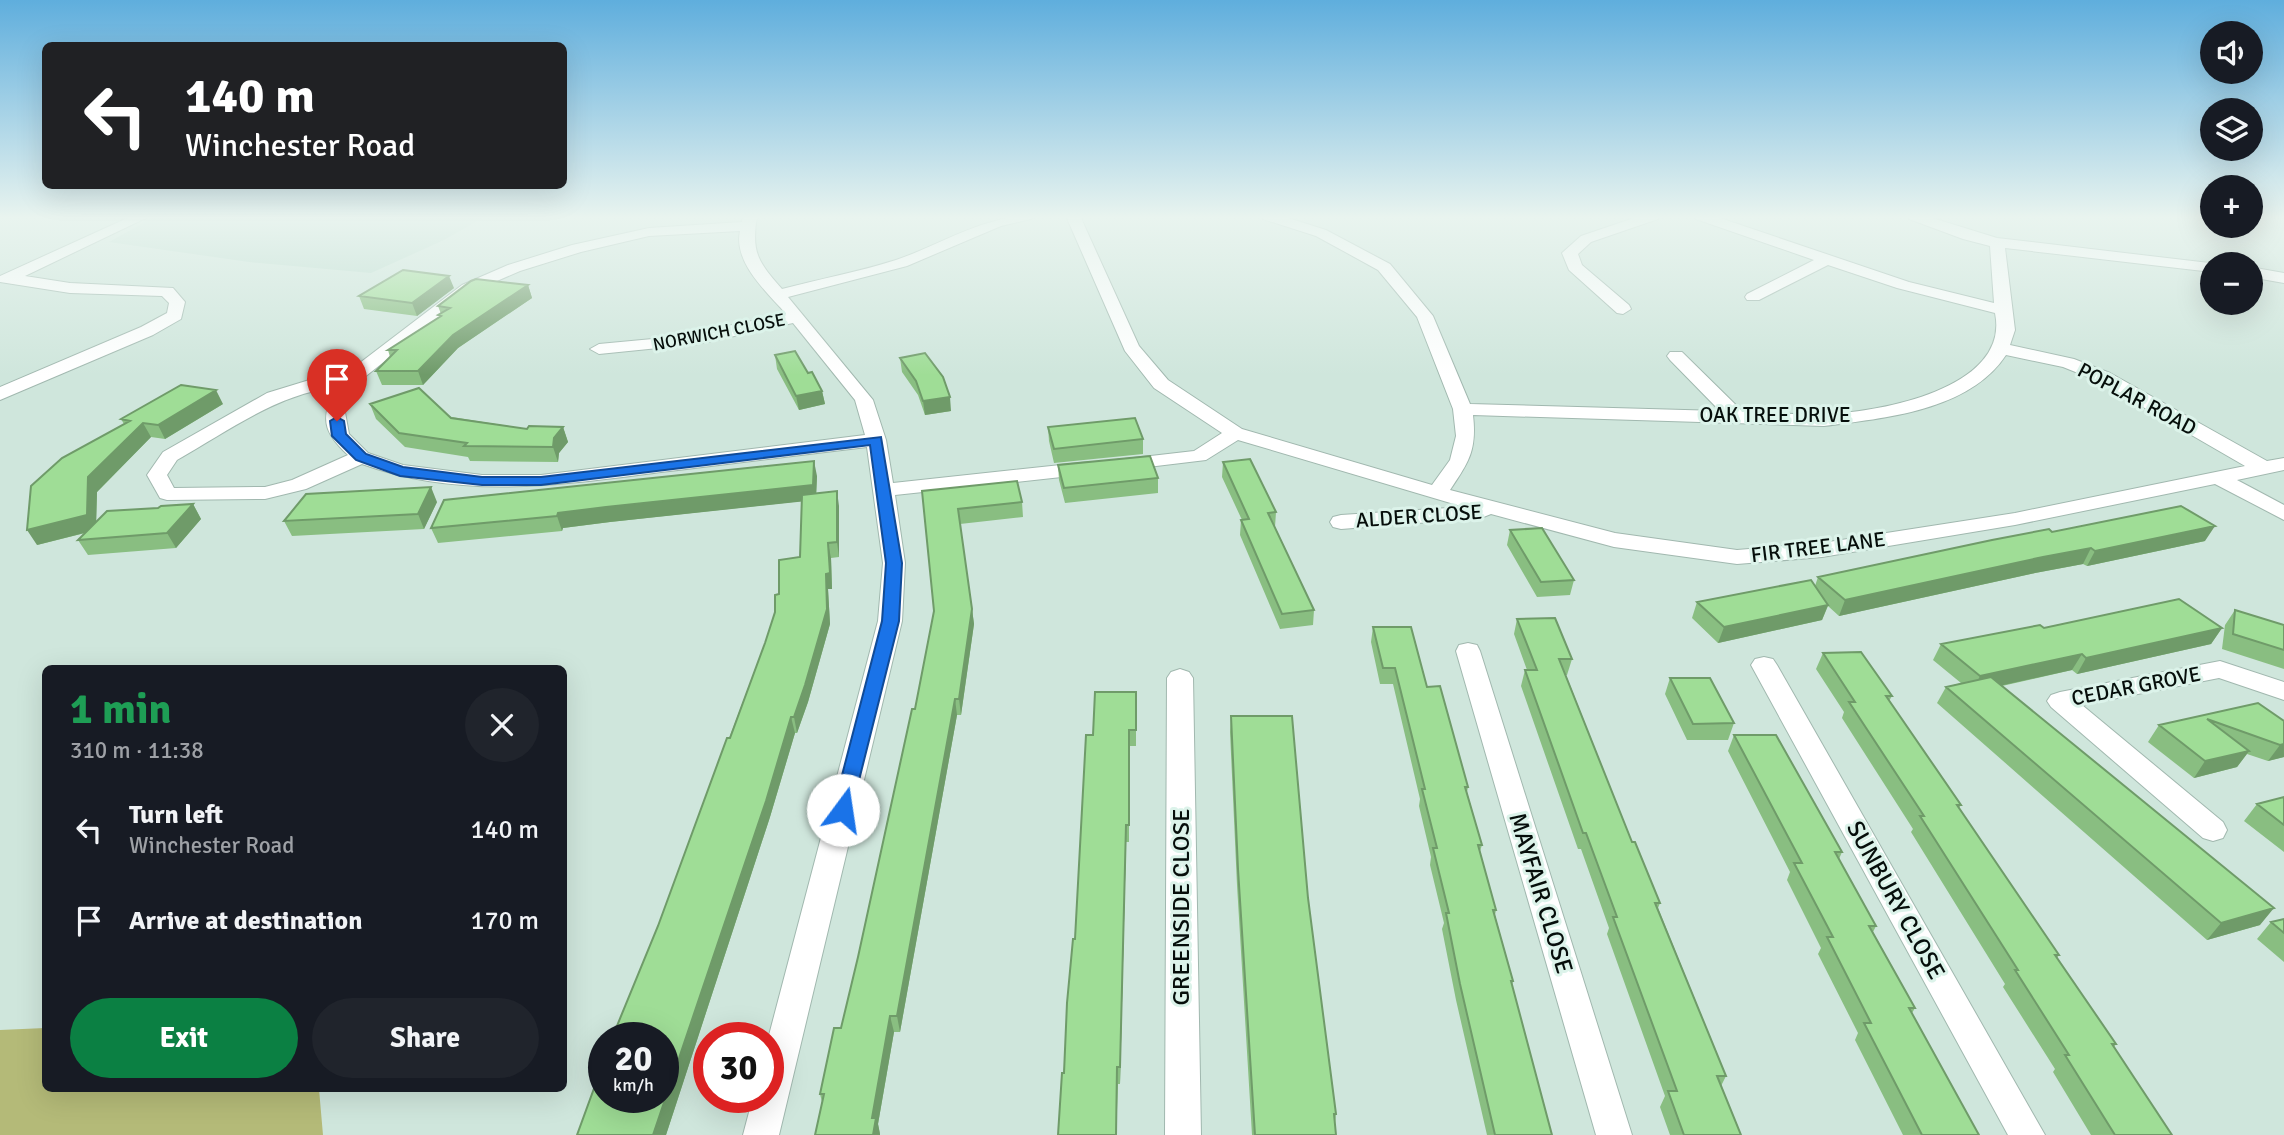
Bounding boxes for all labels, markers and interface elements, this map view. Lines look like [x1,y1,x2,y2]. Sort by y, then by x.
map controls [2200,21,2263,315]
button: sound [2200,21,2263,84]
text: 140 m [185,66,315,126]
icon: left [70,70,161,161]
button: layers [2200,98,2263,161]
text: Winchester Road [185,126,415,165]
button: + [2200,175,2263,238]
button: − [2200,252,2263,315]
street label: NORWICH CLOSE [651,308,787,356]
pin [307,349,367,421]
street label: POPLAR ROAD [2073,357,2201,441]
icon: arrive [318,360,356,398]
street label: OAK TREE DRIVE [1699,402,1851,428]
street label: ALDER CLOSE [1355,499,1483,533]
street label: FIR TREE LANE [1749,526,1887,568]
street label: CEDAR GROVE [2069,661,2203,711]
text: 1 min [70,684,171,735]
button: close [465,688,539,762]
text: 310 m · 11:38 [70,736,204,765]
position arrow [806,773,880,847]
text: Turn left [129,799,223,831]
street label: GREENSIDE CLOSE [1166,808,1196,1006]
street label: MAYFAIR CLOSE [1502,809,1580,977]
icon: left [70,811,108,849]
text: 140 m [470,814,539,846]
street label: SUNBURY CLOSE [1840,816,1952,984]
text: Winchester Road [129,831,294,860]
icon: arrive [70,902,108,940]
text: Arrive at destination [129,905,362,937]
text: 170 m [470,905,539,937]
button: Exit [70,998,298,1078]
button: Share [312,998,539,1078]
speed limit sign: 30 [693,1022,784,1113]
text: 20 [615,1037,652,1080]
text: km/h [613,1074,654,1096]

